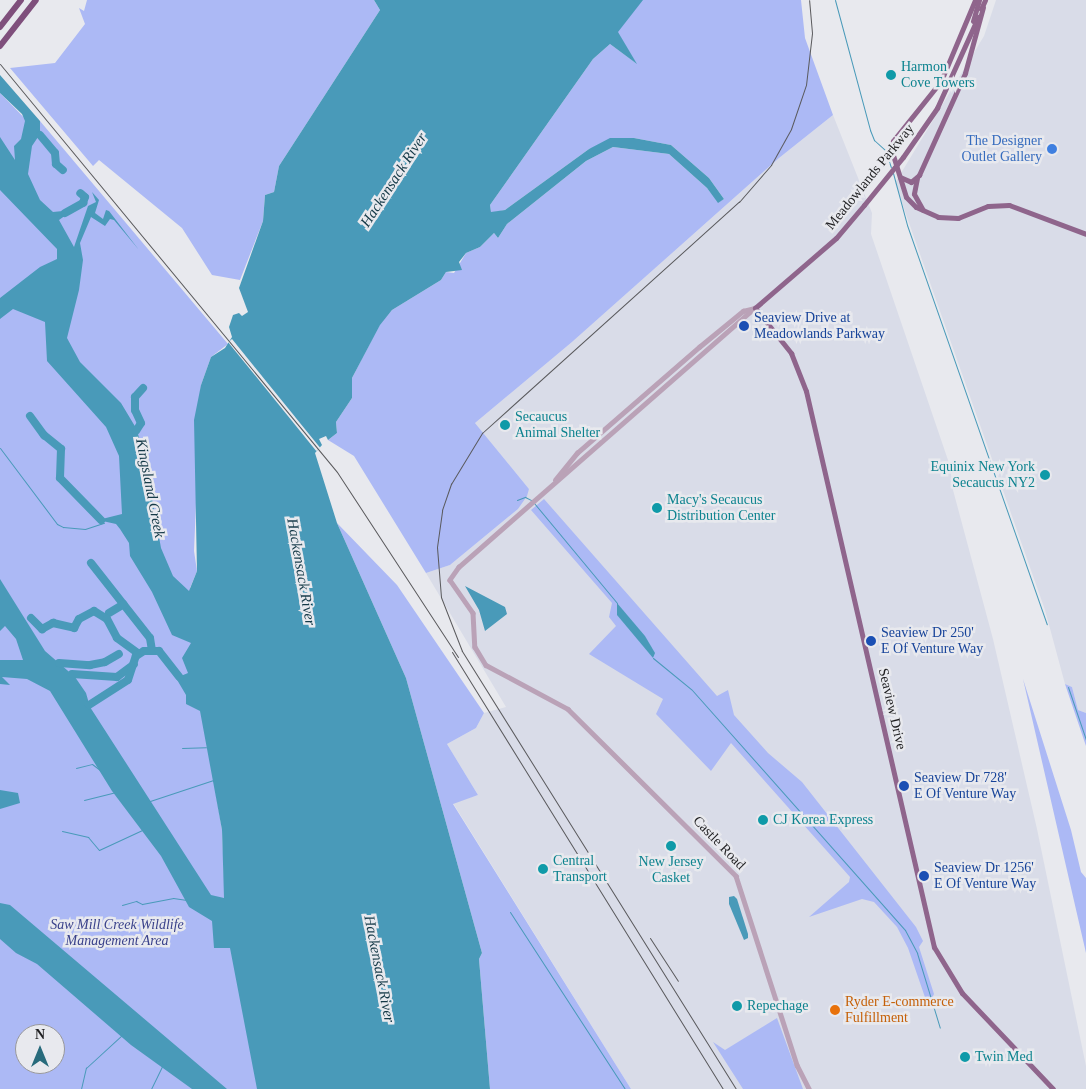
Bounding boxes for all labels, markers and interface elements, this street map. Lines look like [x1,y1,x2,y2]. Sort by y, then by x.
place label: Harmon Cove Towers [901,59,975,92]
marker: Harmon Cove Towers [885,69,897,81]
street label: Meadowlands Parkway [822,121,918,233]
water label: Hackensack River [357,130,431,230]
place label: The Designer Outlet Gallery [962,133,1042,166]
marker: The Designer Outlet Gallery [1046,143,1058,155]
place label: Seaview Drive at Meadowlands Parkway [754,310,885,342]
marker: Seaview Drive at Meadowlands Parkway [738,320,750,332]
place label: Secaucus Animal Shelter [515,409,600,442]
marker: Secaucus Animal Shelter [499,419,511,431]
water label: Kingsland Creek [132,437,168,539]
place label: Equinix New York Secaucus NY2 [930,459,1035,492]
marker: Equinix New York Secaucus NY2 [1039,469,1051,481]
place label: Macy's Secaucus Distribution Center [667,492,775,524]
marker: Macy's Secaucus Distribution Center [651,502,663,514]
water label: Hackensack River [283,517,319,627]
place label: Seaview Dr 250' E Of Venture Way [881,625,984,658]
marker: Seaview Dr 250' E Of Venture Way [865,635,877,647]
street label: Seaview Drive [875,667,909,751]
place label: Seaview Dr 728' E Of Venture Way [914,770,1017,802]
marker: Seaview Dr 728' E Of Venture Way [898,780,910,792]
place label: CJ Korea Express [773,812,873,828]
street label: Castle Road [689,813,749,873]
marker: CJ Korea Express [757,814,769,826]
marker: New Jersey Casket [665,840,677,852]
place label: Central Transport [553,853,607,886]
place label: New Jersey Casket [639,854,703,886]
place label: Seaview Dr 1256' E Of Venture Way [934,860,1037,892]
marker: Central Transport [537,863,549,875]
marker: Seaview Dr 1256' E Of Venture Way [918,870,930,882]
water label: Hackensack River [360,914,398,1024]
park label: Saw Mill Creek Wildlife Management Area [50,917,184,950]
place label: Ryder E-commerce Fulfillment [845,994,954,1026]
place label: Repechage [747,998,808,1014]
marker: Repechage [731,1000,743,1012]
marker: Ryder E-commerce Fulfillment [829,1004,841,1016]
north arrow [15,1024,65,1074]
text: N [35,1027,45,1042]
place label: Twin Med [975,1049,1033,1065]
marker: Twin Med [959,1051,971,1063]

